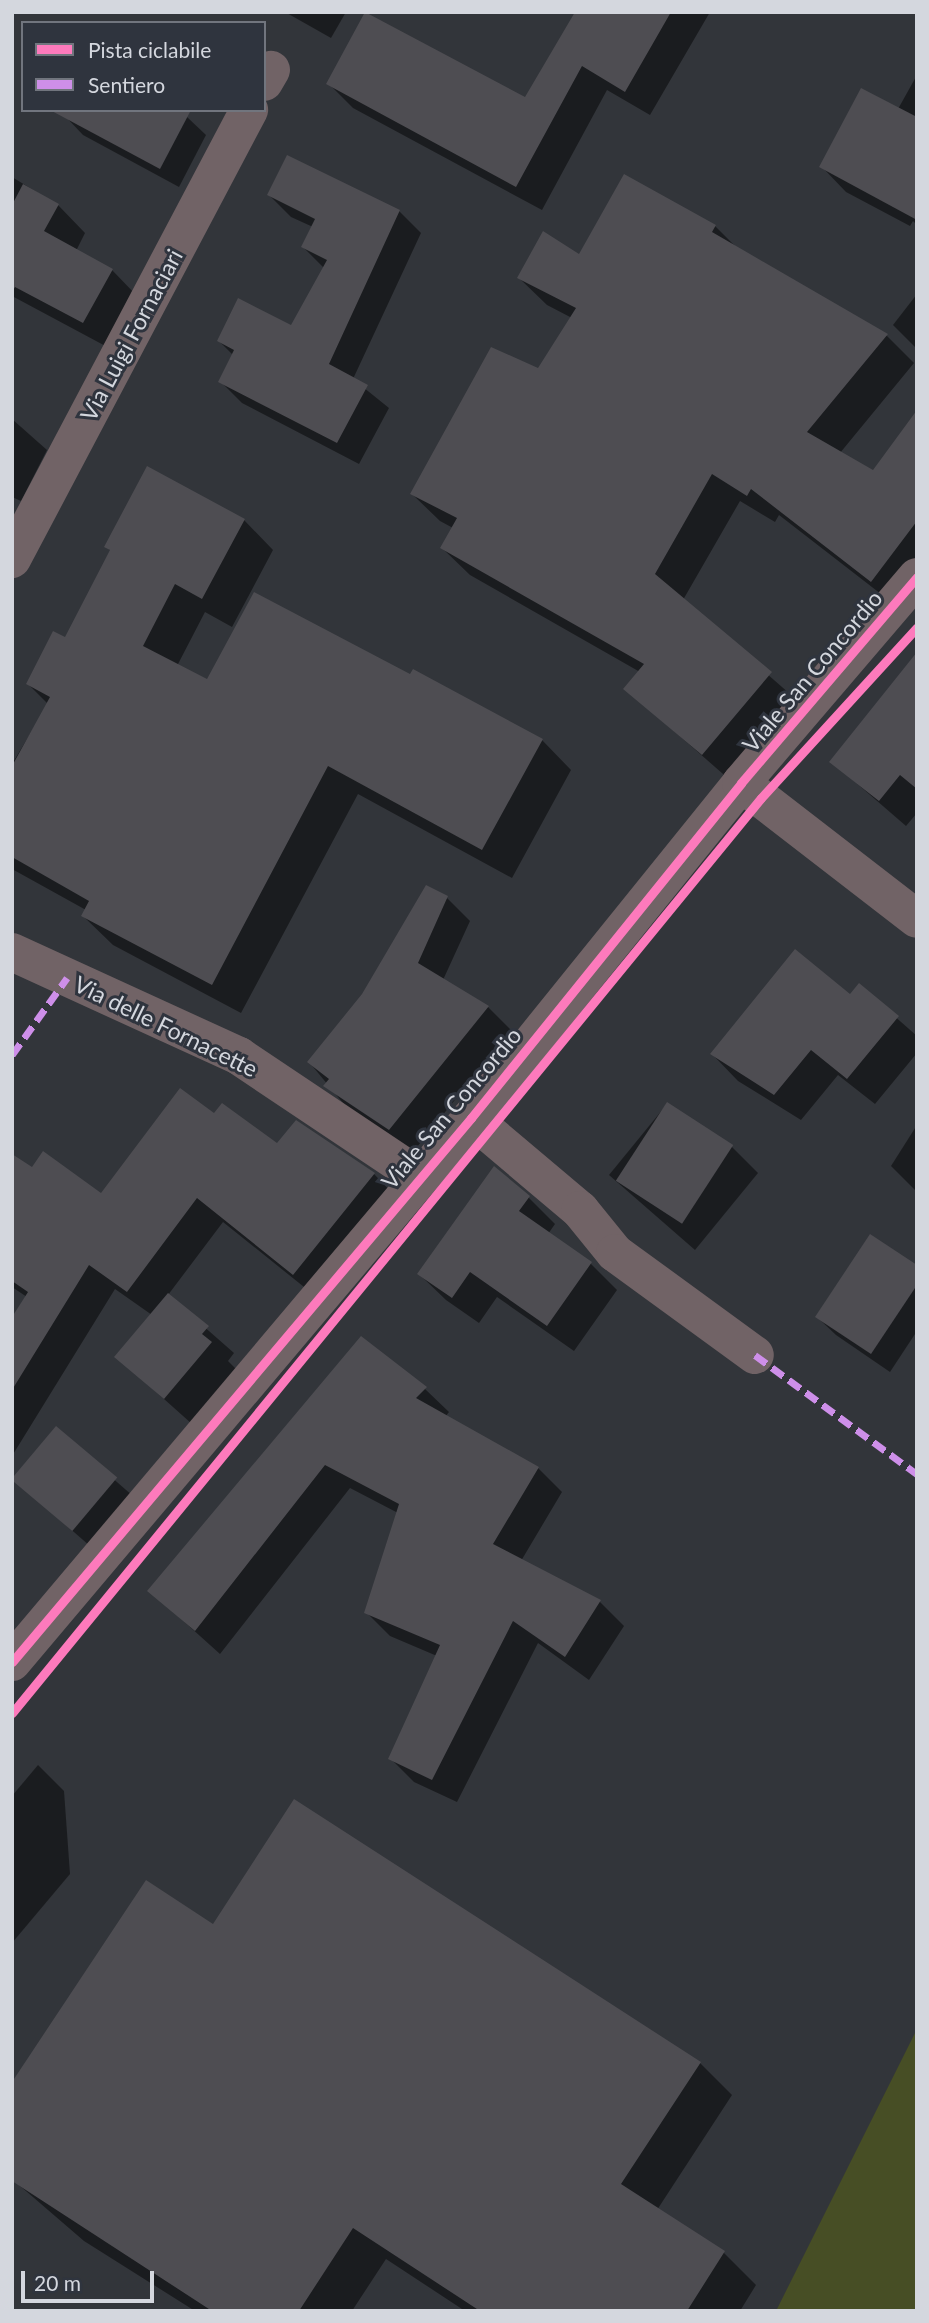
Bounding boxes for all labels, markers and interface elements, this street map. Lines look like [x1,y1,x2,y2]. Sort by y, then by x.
legend [21,21,266,112]
text: Pista ciclabile [88,37,211,62]
text: Sentiero [88,72,165,97]
street label: Via Luigi Fornaciari [74,244,188,426]
street label: Viale San Concordio [736,585,888,757]
street label: Via delle Fornacette [70,970,262,1082]
street label: Viale San Concordio [375,1022,527,1194]
scale bar [24,2256,158,2300]
text: 20 m [34,2270,81,2295]

